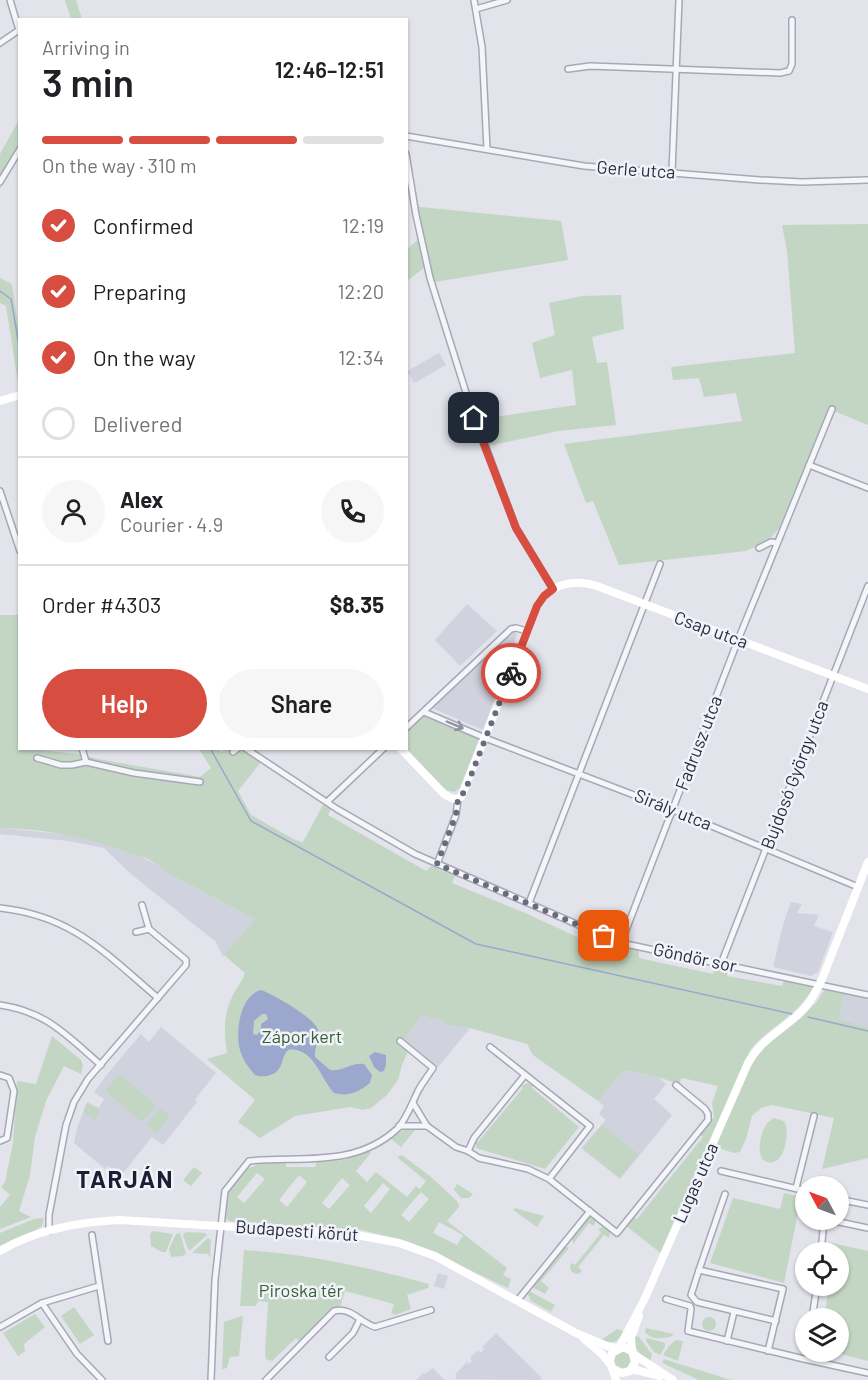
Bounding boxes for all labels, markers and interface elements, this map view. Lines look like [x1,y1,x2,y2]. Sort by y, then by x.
text: Arriving in [42,35,130,59]
text: 12:46–12:51 [275,56,384,82]
text: 3 min [42,58,134,105]
text: On the way · 310 m [42,153,197,177]
street label: Gerle utca [596,155,676,183]
icon: check [42,209,75,242]
text: Confirmed [93,212,193,238]
text: 12:19 [342,213,384,237]
icon: check [42,275,75,308]
text: Preparing [93,278,186,304]
text: 12:20 [337,279,384,303]
icon: check [42,341,75,374]
text: On the way [93,344,196,370]
text: 12:34 [338,345,384,369]
pin [448,392,499,443]
icon: home [457,401,490,434]
text: Delivered [93,410,182,436]
button: person [42,480,105,543]
button: phone [321,480,384,543]
text: Alex [120,486,163,512]
text: Courier · 4.9 [120,512,223,536]
text: Order #4303 [42,591,161,617]
text: $8.35 [330,591,384,617]
street label: Csap utca [671,606,751,653]
courier [481,643,541,703]
icon: bike [495,657,528,690]
button: Help [42,669,207,738]
button: Share [219,669,384,738]
street label: Fadrusz utca [670,692,726,793]
street label: Bujdosó György utca [756,697,833,852]
one-way arrow [445,720,463,731]
street label: Sirály utca [632,784,715,835]
pin [578,910,629,961]
icon: bag [587,919,620,952]
street label: Göndör sor [651,937,739,977]
park label: Zápor kert [262,1025,342,1047]
street label: Lugas utca [668,1139,723,1226]
district label: TARJÁN [76,1164,174,1193]
north arrow [795,1176,849,1230]
map controls [795,1176,849,1362]
street label: Budapesti körút [235,1215,359,1245]
button: locate [795,1242,849,1296]
park label: Piroska tér [259,1279,344,1301]
button: layers [795,1308,849,1362]

